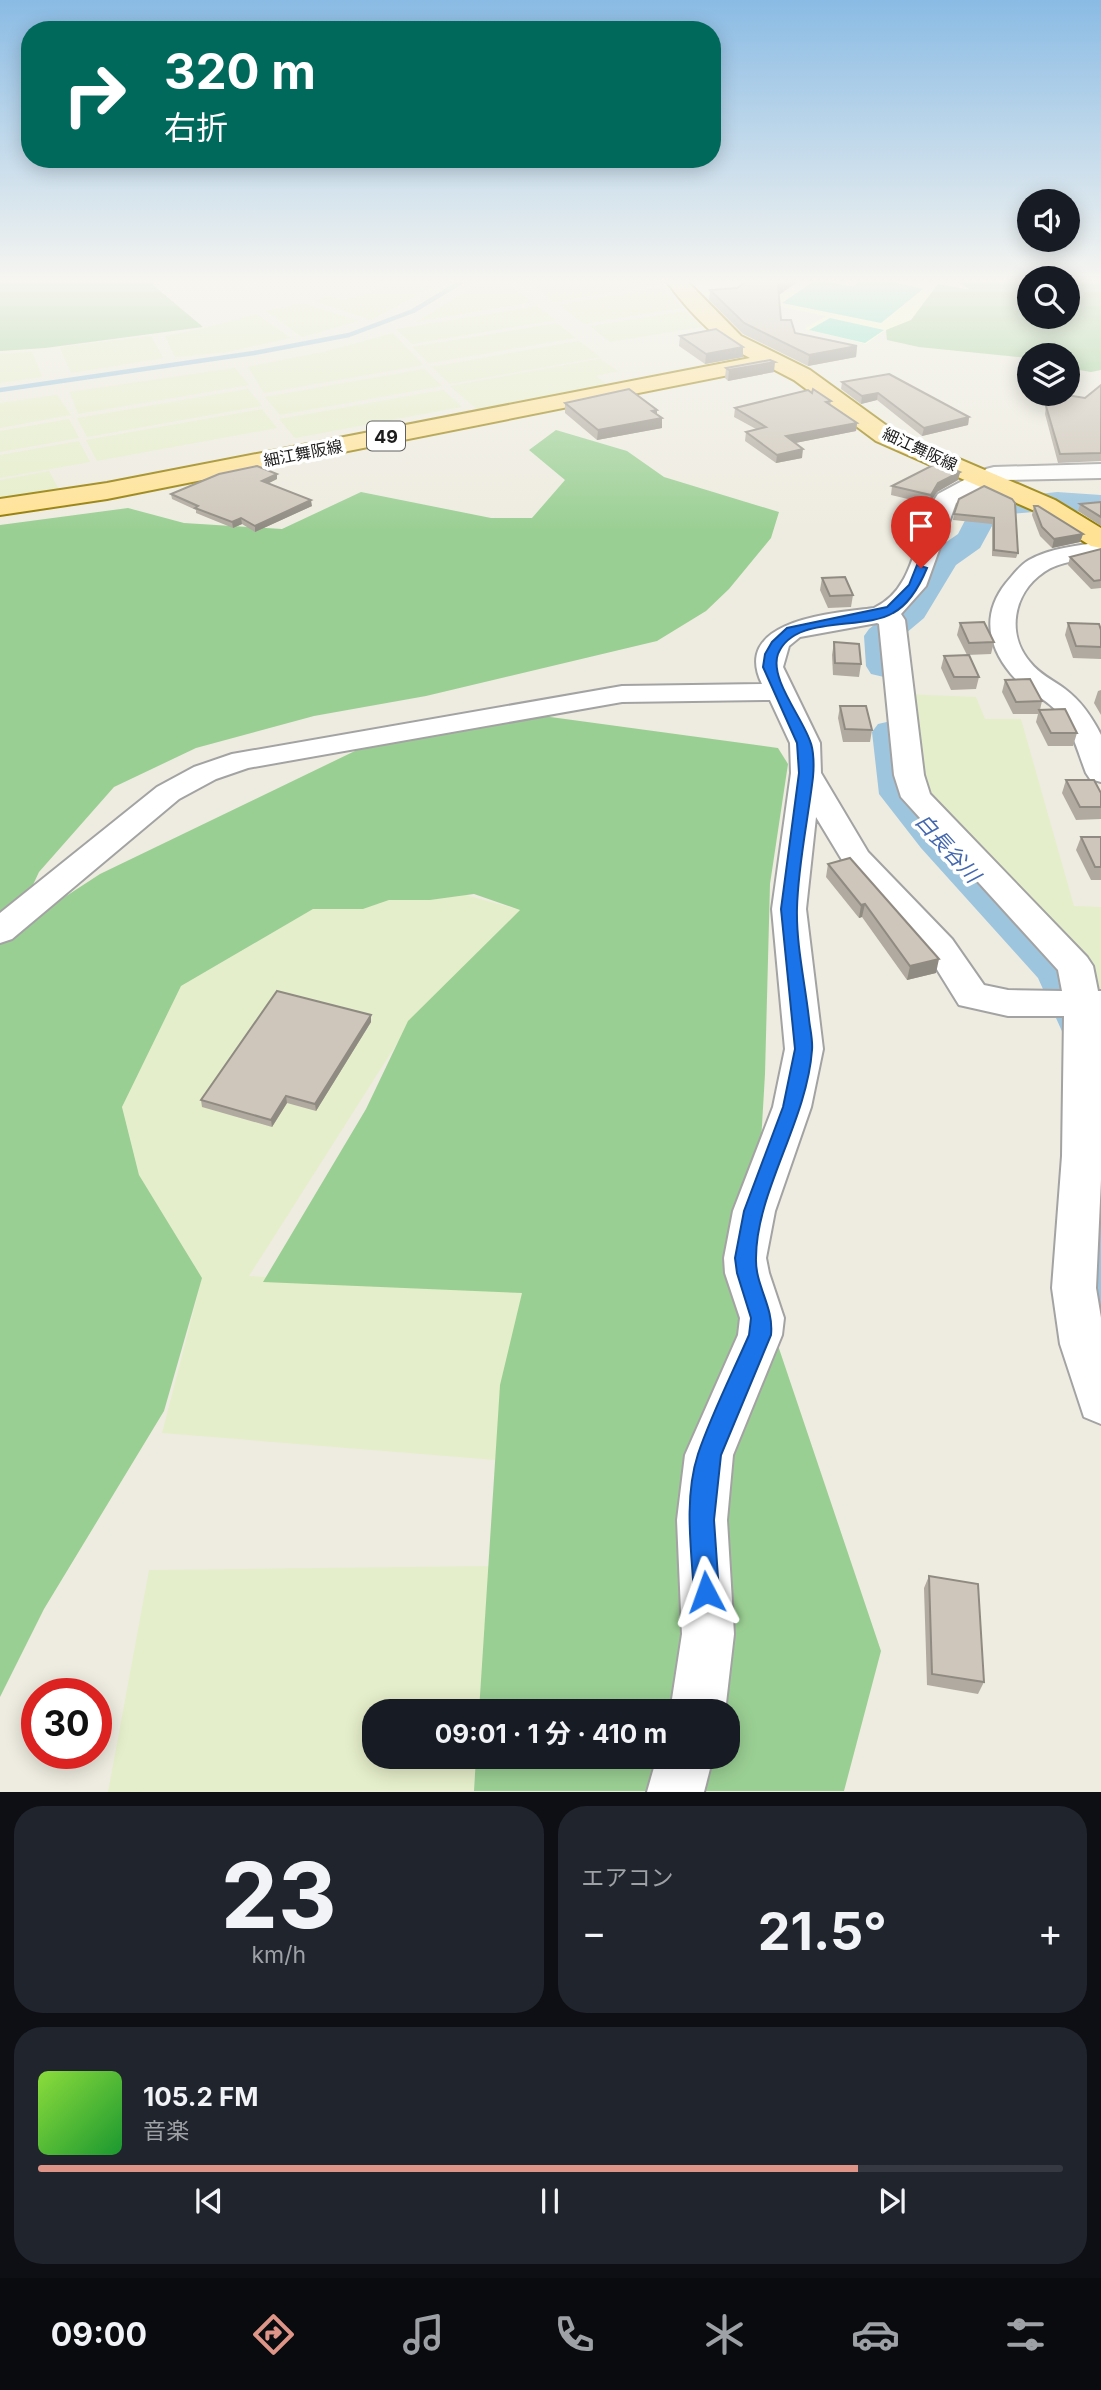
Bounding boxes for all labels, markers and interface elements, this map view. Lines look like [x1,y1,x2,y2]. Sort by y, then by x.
text: 320 m [164,42,316,101]
icon: right [49,49,140,140]
text: 右折 [164,108,228,147]
map controls [1017,189,1080,406]
button: sound [1017,189,1080,252]
button: search [1017,266,1080,329]
button: layers [1017,343,1080,406]
road number: 49 [367,422,405,450]
street label: 細江舞阪線 [880,423,960,475]
street label: 細江舞阪線 [262,436,344,470]
pin [891,496,951,568]
icon: arrive [902,507,940,545]
water label: 白長谷川 [911,808,987,889]
position arrow [669,1555,743,1629]
speed limit sign: 30 [21,1678,112,1769]
text: 09:01 · 1 分 · 410 m [435,1718,667,1749]
text: 23 [221,1840,337,1950]
text: エアコン [582,1864,674,1892]
text: 21.5° [758,1900,887,1963]
text: − [582,1909,607,1955]
text: + [1038,1909,1063,1955]
text: km/h [251,1941,306,1969]
text: 105.2 FM [143,2081,258,2112]
text: 音楽 [143,2117,189,2145]
icon: previous [190,2182,228,2220]
icon: pause [531,2182,569,2220]
icon: next [873,2182,911,2220]
icon: directions [249,2310,298,2359]
icon: music [399,2310,448,2359]
icon: phone [550,2310,599,2359]
icon: climate [700,2310,749,2359]
icon: car [851,2310,900,2359]
icon: filters [1001,2310,1050,2359]
text: 09:00 [51,2315,147,2354]

